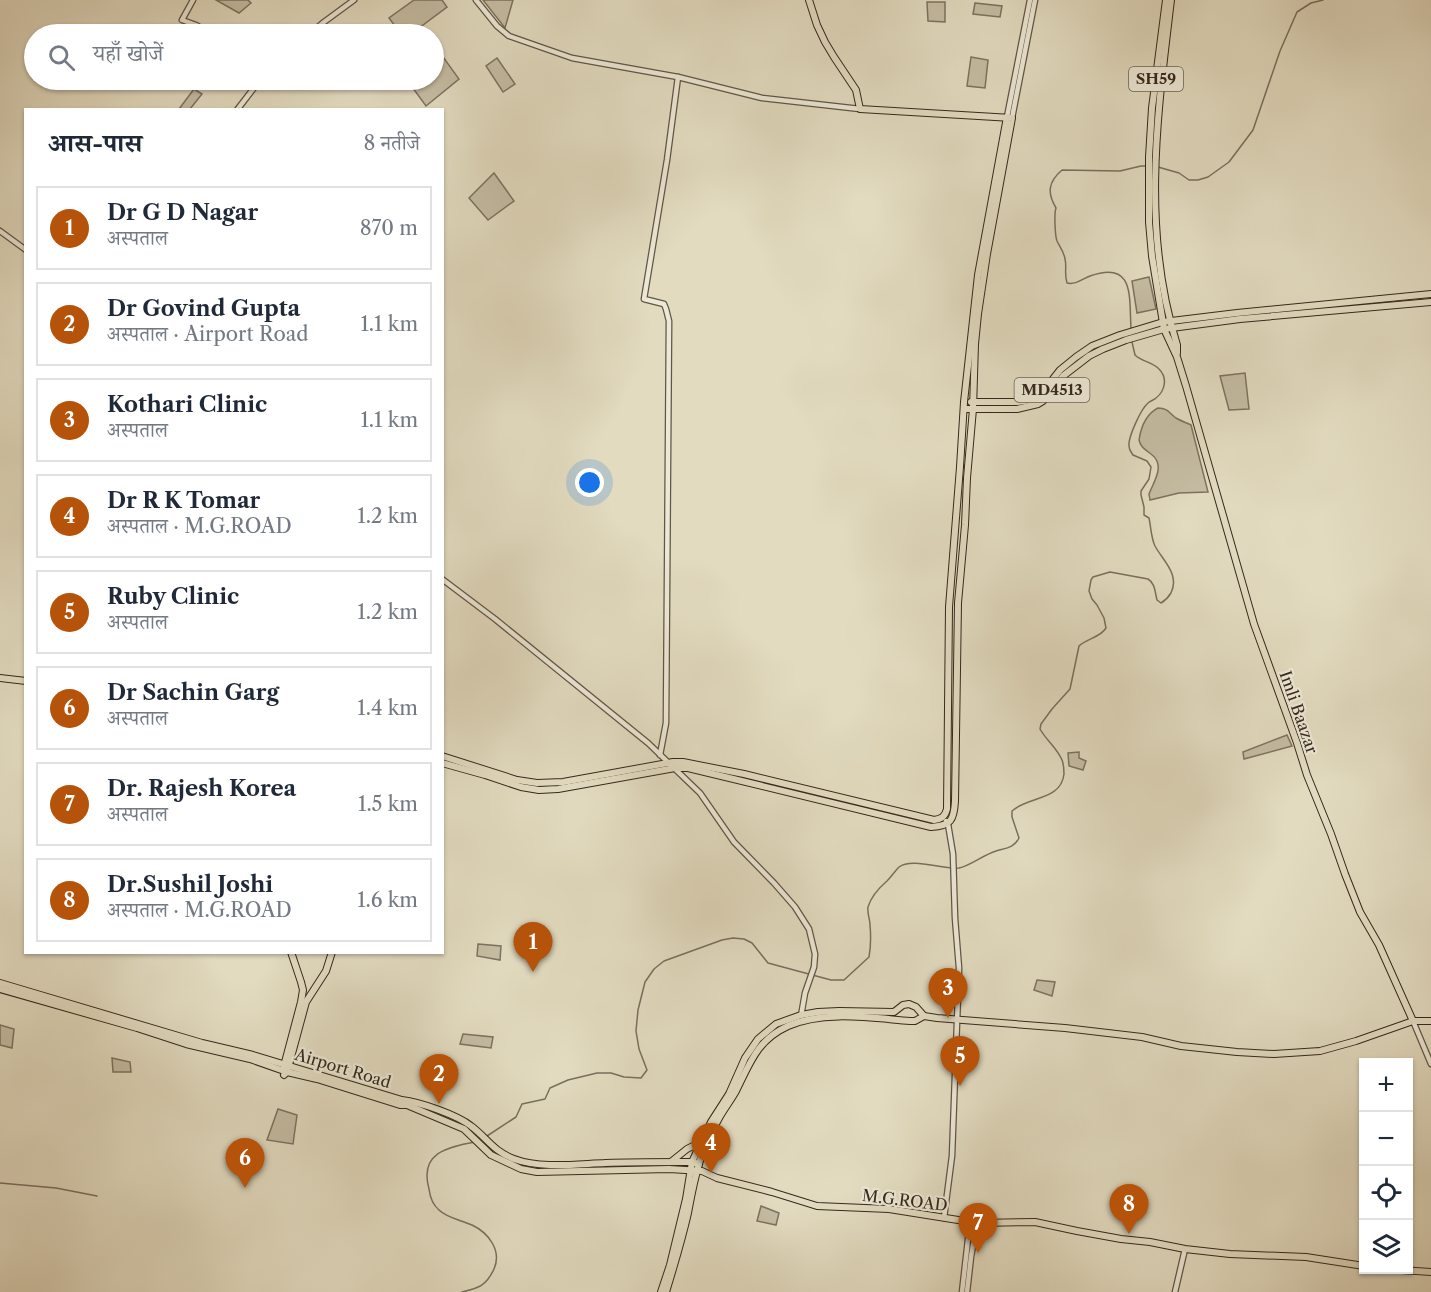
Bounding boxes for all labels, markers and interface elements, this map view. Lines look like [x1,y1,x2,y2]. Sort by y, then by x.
search box [24,24,444,90]
text: यहाँ खोजें [93,40,163,67]
icon: search [45,41,78,74]
road number: SH59 [1129,67,1183,91]
text: आस-पास [48,127,142,159]
text: 8 नतीजे [364,131,420,155]
text: Dr G D Nagar [107,199,258,226]
text: 1 [65,216,74,240]
text: 870 m [360,216,418,240]
text: अस्पताल [107,226,168,250]
text: Dr Govind Gupta [107,295,300,322]
text: 2 [64,312,75,336]
text: 1.1 km [360,312,418,336]
text: अस्पताल · Airport Road [107,322,308,346]
road number: MD4513 [1014,378,1090,402]
text: Kothari Clinic [107,391,267,418]
text: 3 [64,408,75,432]
text: 1.1 km [360,408,418,432]
text: अस्पताल [107,418,168,442]
your location [575,468,604,497]
text: Dr R K Tomar [107,487,260,514]
text: 4 [64,504,75,528]
text: 1.2 km [357,504,418,528]
text: अस्पताल · M.G.ROAD [107,514,292,538]
text: Ruby Clinic [107,583,239,610]
text: 5 [64,600,75,624]
text: 1.2 km [357,600,418,624]
text: अस्पताल [107,610,168,634]
street label: Imli Baazar [1275,668,1323,756]
text: Dr Sachin Garg [107,679,279,706]
text: 6 [64,696,75,720]
text: 1.4 km [357,696,418,720]
text: अस्पताल [107,706,168,730]
text: Dr. Rajesh Korea [107,775,296,802]
text: 7 [64,792,75,816]
text: 1.5 km [358,792,418,816]
text: अस्पताल [107,802,168,826]
text: Dr.Sushil Joshi [107,871,273,898]
text: 8 [63,888,76,912]
text: 1.6 km [357,888,418,912]
text: अस्पताल · M.G.ROAD [107,898,292,922]
pin: 1 [514,922,552,972]
pin: 3 [928,968,968,1018]
pin: 5 [940,1036,980,1086]
street label: Airport Road [292,1044,394,1092]
pin: 2 [420,1054,458,1104]
map controls [1359,1058,1413,1274]
button: + [1359,1058,1413,1112]
button: − [1359,1112,1413,1166]
pin: 4 [692,1124,730,1173]
pin: 6 [226,1138,264,1188]
button: locate [1359,1166,1413,1220]
pin: 8 [1110,1184,1148,1234]
street label: M.G.ROAD [861,1185,949,1215]
pin: 7 [958,1204,998,1253]
button: layers [1359,1220,1413,1274]

